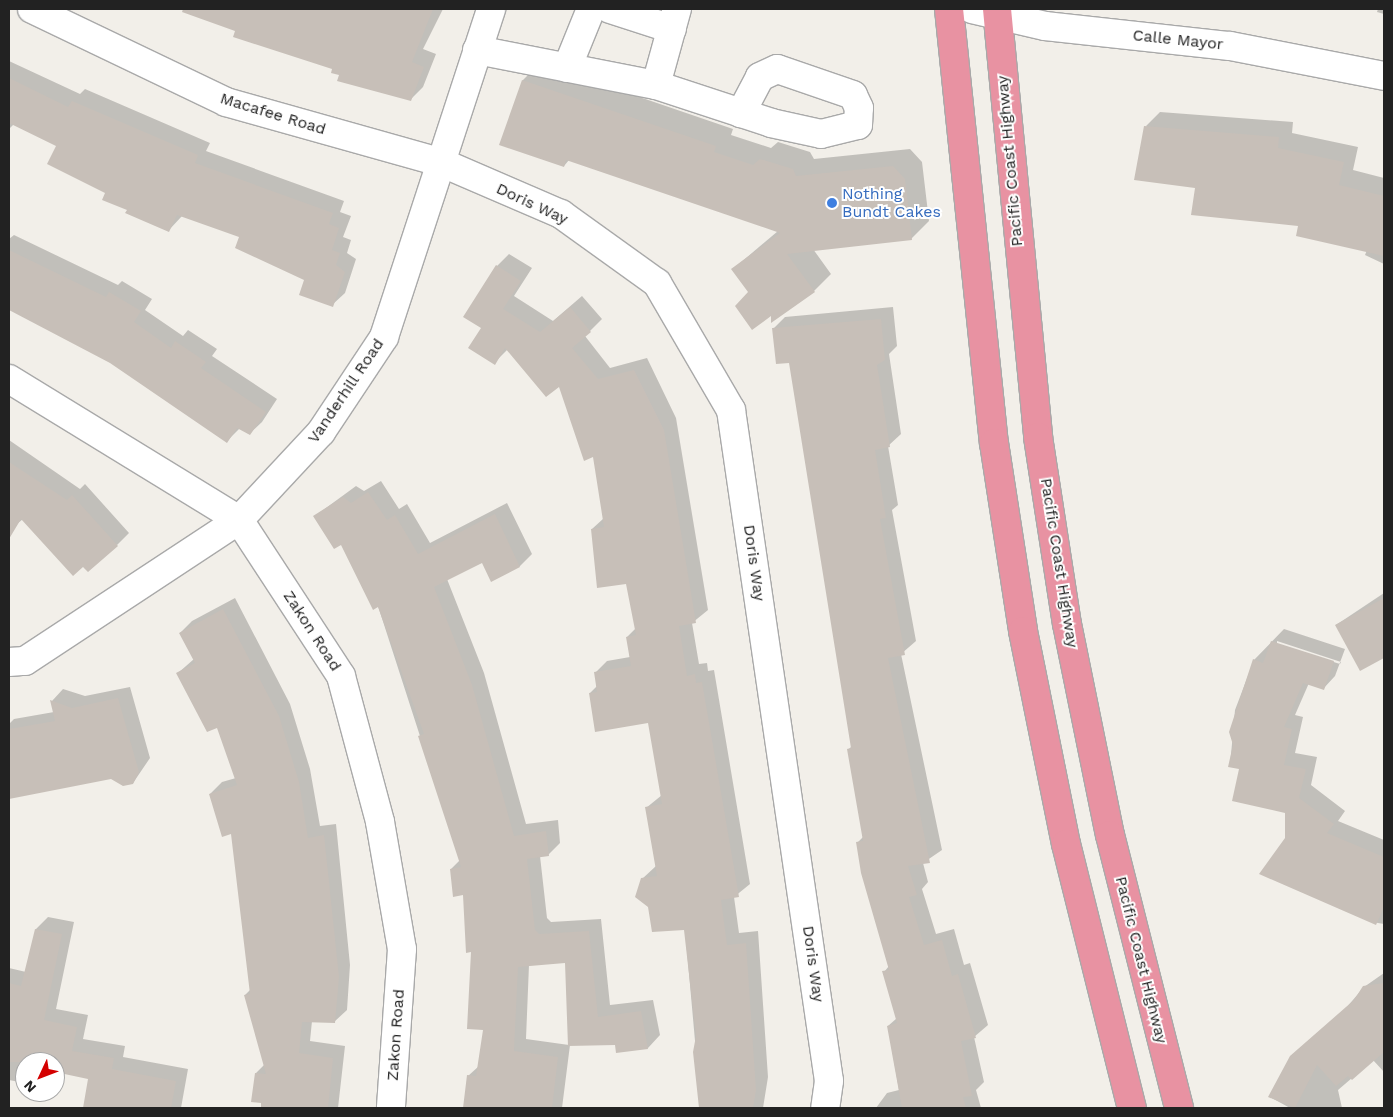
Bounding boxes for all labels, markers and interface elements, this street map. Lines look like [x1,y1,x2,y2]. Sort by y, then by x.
street label: Calle Mayor [1132,26,1224,54]
street label: Pacific Coast Highway [993,75,1027,247]
street label: Macafee Road [218,89,328,139]
street label: Doris Way [493,179,571,229]
place label: Nothing Bundt Cakes [842,184,941,222]
marker: Nothing Bundt Cakes [826,197,838,209]
street label: Vanderhill Road [304,335,388,447]
street label: Pacific Coast Highway [1036,477,1082,649]
street label: Doris Way [739,523,769,603]
street label: Zakon Road [279,587,345,675]
street label: Pacific Coast Highway [1111,874,1171,1046]
street label: Doris Way [798,924,828,1004]
street label: Zakon Road [383,988,409,1082]
north arrow [15,1052,65,1102]
text: N [20,1077,39,1096]

